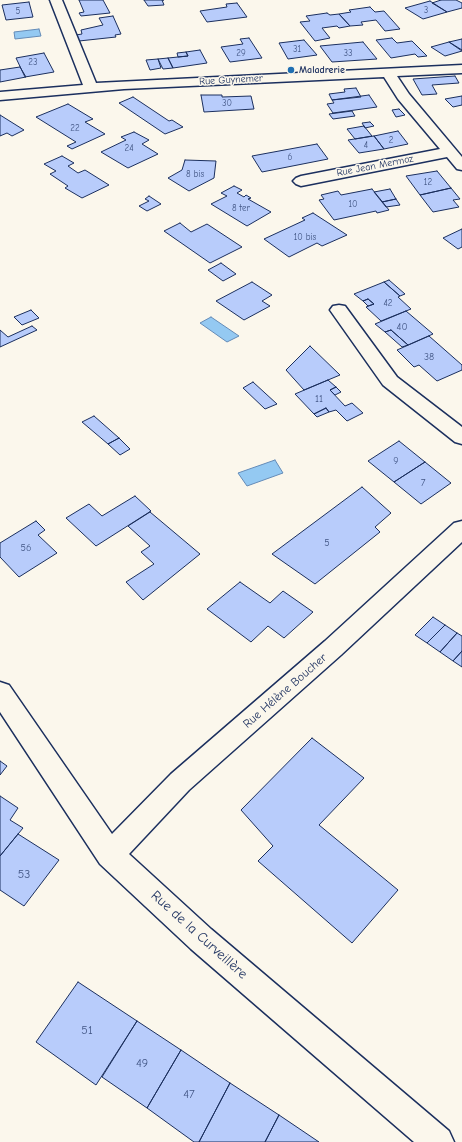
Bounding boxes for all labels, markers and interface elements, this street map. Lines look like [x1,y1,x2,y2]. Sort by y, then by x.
house number: 3 [424,5,428,15]
house number: 5 [16,6,20,16]
house number: 31 [293,44,301,54]
house number: 29 [236,48,246,58]
house number: 33 [343,48,353,58]
house number: 23 [28,57,38,67]
place label: Maladrerie [299,64,345,76]
marker: Maladrerie [286,65,296,75]
street label: Rue Guynemer [199,72,263,88]
house number: 30 [222,98,232,108]
house number: 22 [70,123,80,133]
house number: 2 [389,135,393,145]
house number: 4 [364,140,368,150]
house number: 24 [124,143,134,153]
house number: 6 [288,152,292,162]
street label: Rue Jean Mermoz [336,153,414,179]
house number: 8 bis [186,169,204,179]
house number: 12 [424,177,432,187]
house number: 10 [348,199,358,209]
house number: 8 ter [232,203,250,213]
house number: 10 bis [294,232,316,242]
house number: 42 [383,298,393,308]
house number: 40 [397,321,407,333]
house number: 38 [424,351,434,363]
house number: 11 [315,393,323,405]
house number: 9 [393,455,399,467]
house number: 7 [421,477,425,489]
house number: 5 [324,537,330,549]
house number: 56 [21,542,31,554]
street label: Rue Hélène Boucher [240,651,330,731]
house number: 53 [18,868,30,882]
street label: Rue de la Curveillère [147,887,251,983]
house number: 51 [81,1024,93,1038]
house number: 49 [136,1057,148,1071]
house number: 47 [183,1088,195,1102]

